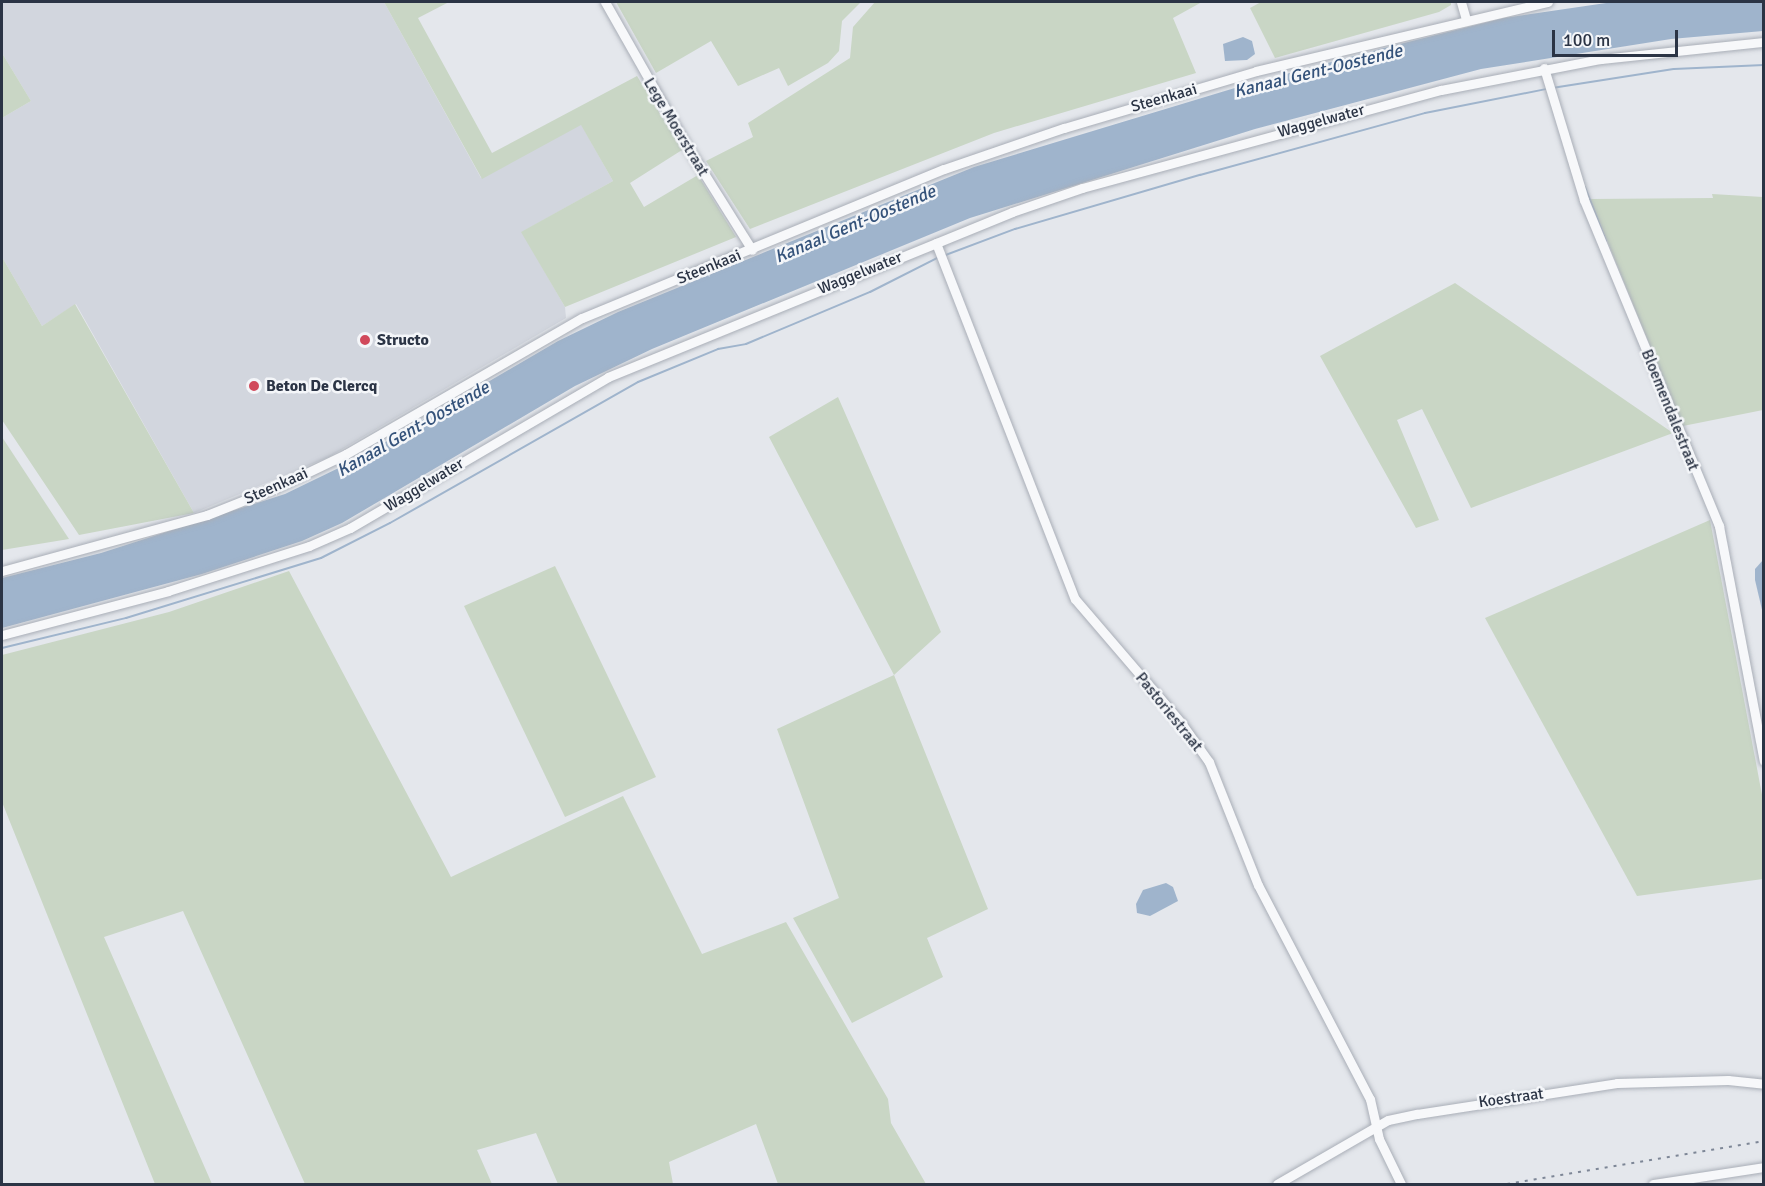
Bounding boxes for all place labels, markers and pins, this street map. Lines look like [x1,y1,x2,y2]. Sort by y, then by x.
place label: Structo [377,330,429,350]
marker: Structo [358,333,372,347]
place label: Beton De Clercq [266,376,377,396]
marker: Beton De Clercq [247,379,261,393]

